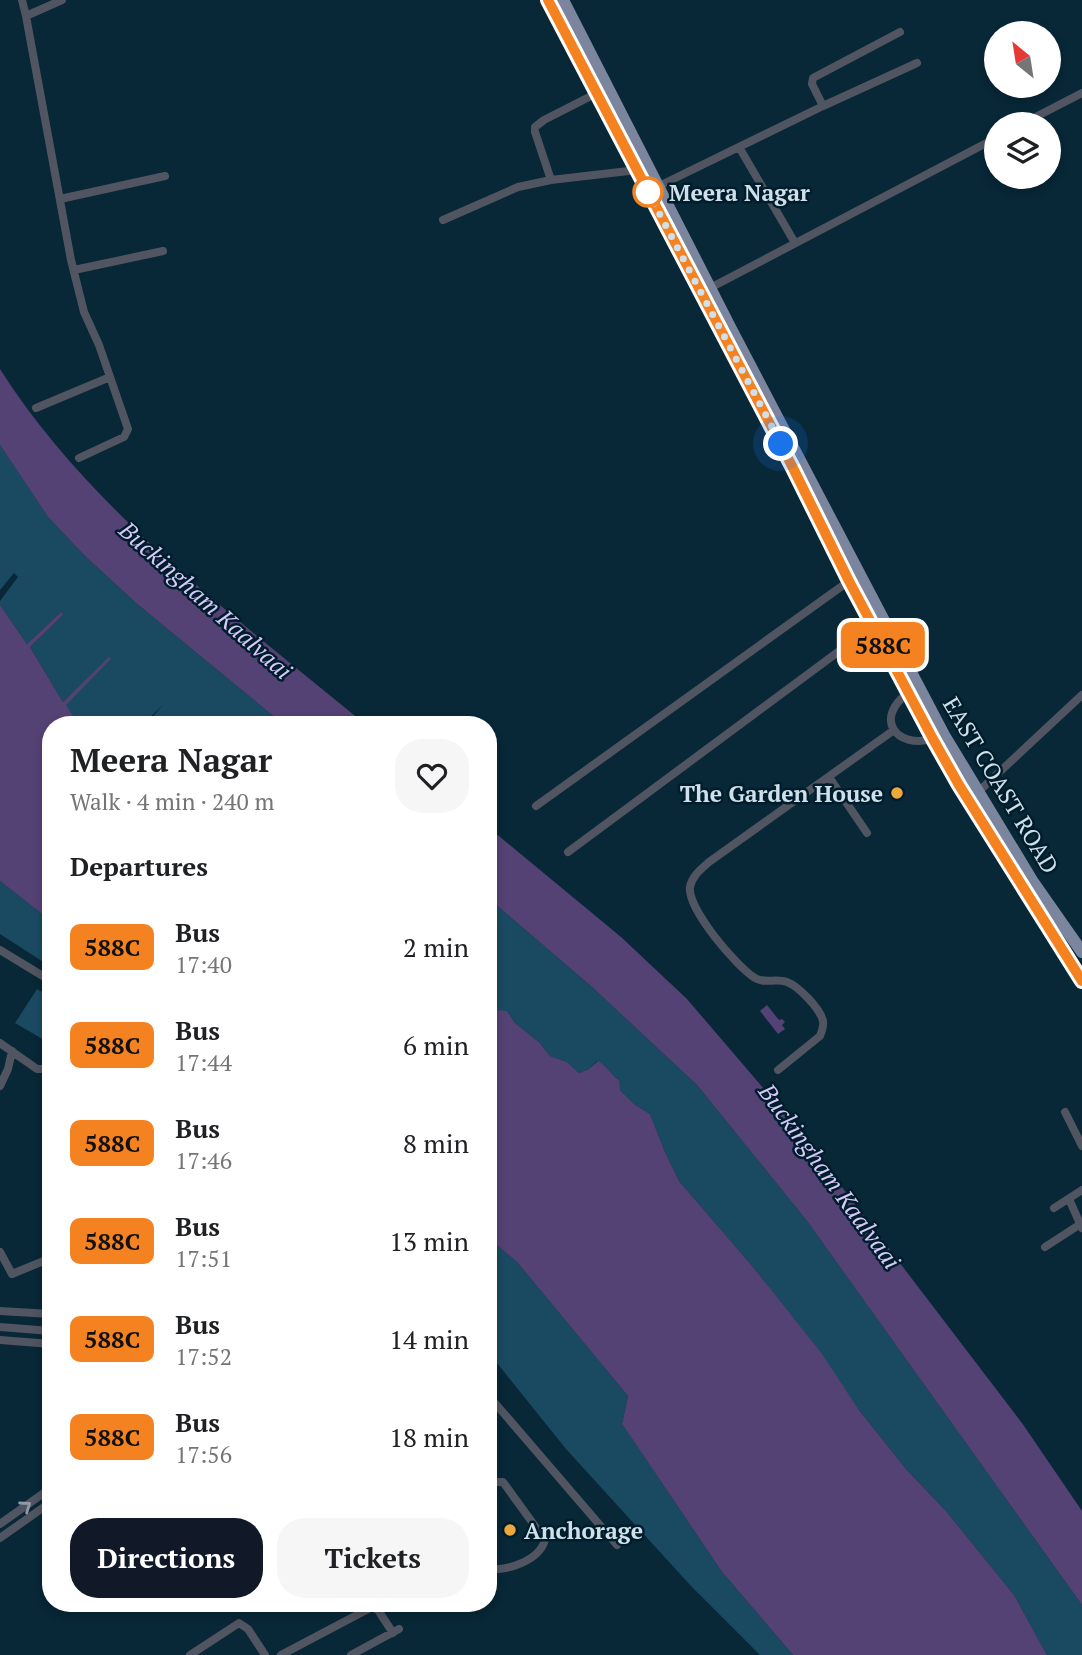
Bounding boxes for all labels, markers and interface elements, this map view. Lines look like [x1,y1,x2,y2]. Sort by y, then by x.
north arrow [984,21,1060,98]
map controls [984,21,1061,189]
button: layers [984,112,1061,189]
marker: Meera Nagar [633,177,663,207]
place label: Meera Nagar [669,177,810,208]
your location [763,426,798,461]
water label: Buckingham Kaalvaai [112,513,299,686]
line badge: 588C [834,622,932,668]
text: 588C [855,629,911,661]
street label: EAST COAST ROAD [936,691,1066,879]
text: Meera Nagar [70,738,272,781]
button: heart [395,739,469,813]
place label: The Garden House [680,778,883,809]
marker: The Garden House [889,785,905,801]
text: Walk · 4 min · 240 m [70,786,274,817]
text: Departures [70,849,208,883]
text: Bus [175,915,220,949]
text: 2 min [403,930,469,964]
text: 588C [84,931,140,963]
text: 17:40 [175,949,232,980]
text: Bus [175,1013,220,1047]
text: 6 min [403,1028,469,1062]
text: 588C [84,1029,140,1061]
text: 17:44 [175,1047,232,1078]
water label: Buckingham Kaalvaai [751,1076,908,1275]
text: Bus [175,1111,220,1145]
text: 8 min [403,1126,469,1160]
text: 588C [84,1127,140,1159]
text: 17:46 [175,1145,232,1176]
text: Bus [175,1209,220,1243]
text: 13 min [389,1224,469,1258]
text: 588C [84,1225,140,1257]
text: 17:51 [175,1243,232,1274]
text: Bus [175,1307,220,1341]
text: 14 min [389,1322,469,1356]
text: 588C [84,1323,140,1355]
text: 17:52 [175,1341,232,1372]
text: Bus [175,1405,220,1439]
text: 18 min [389,1420,469,1454]
text: 588C [84,1421,140,1453]
text: 17:56 [175,1439,232,1470]
one-way arrow [18,1502,31,1514]
place label: Anchorage [524,1515,643,1546]
button: Directions [70,1518,263,1598]
button: Tickets [277,1518,469,1598]
marker: Anchorage [502,1522,518,1538]

